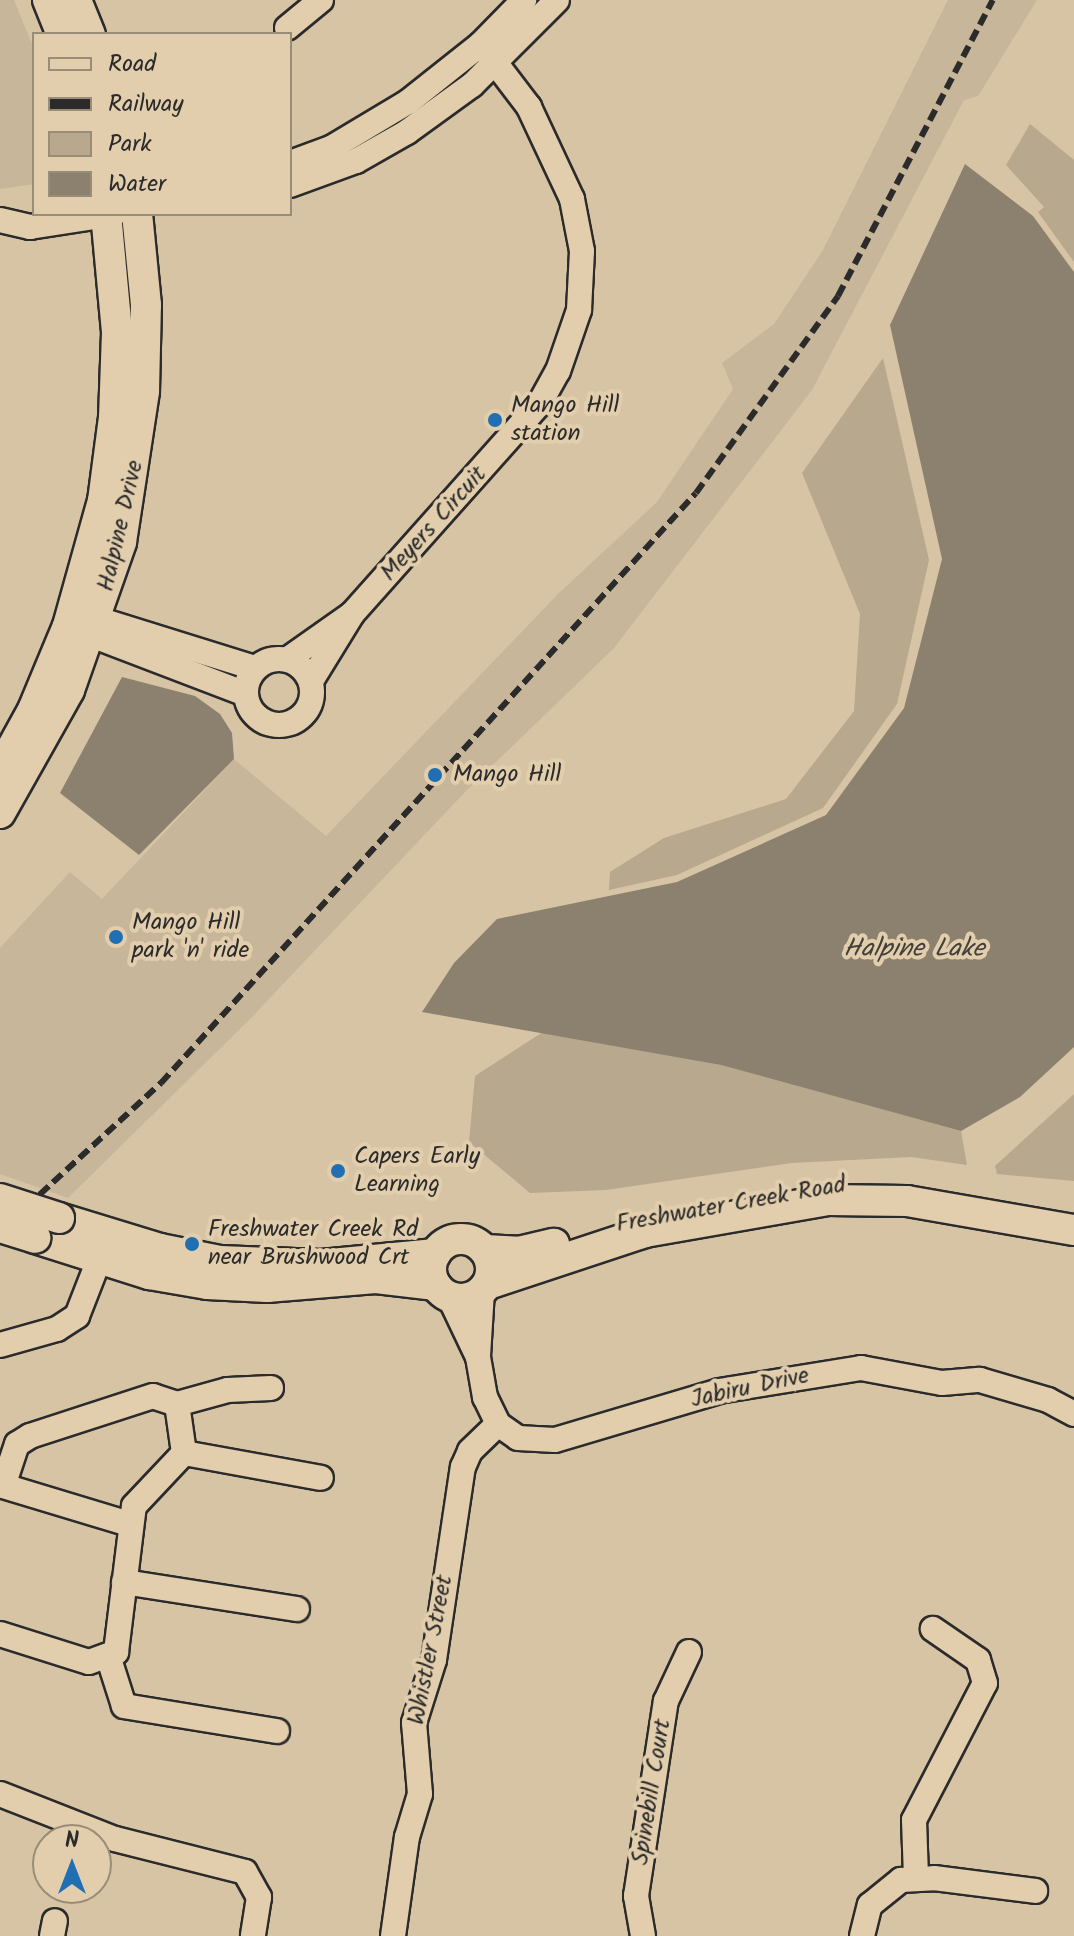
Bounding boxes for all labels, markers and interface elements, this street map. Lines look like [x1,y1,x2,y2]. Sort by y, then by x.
legend [32,32,292,216]
text: Road [108,45,156,84]
text: Railway [108,85,184,124]
text: Park [108,125,152,164]
text: Water [108,165,166,204]
place label: Mango Hill station [511,392,619,448]
marker: Mango Hill station [486,411,504,429]
street label: Halpine Drive [92,458,150,594]
street label: Meyers Circuit [375,461,493,587]
place label: Mango Hill [453,761,561,789]
marker: Mango Hill [424,764,446,786]
place label: Mango Hill park 'n' ride [132,909,249,965]
marker: Mango Hill park 'n' ride [107,928,125,946]
water label: Halpine Lake [844,934,984,966]
place label: Capers Early Learning [354,1143,480,1199]
marker: Capers Early Learning [329,1162,347,1180]
street label: Freshwater Creek Road [614,1171,848,1239]
place label: Freshwater Creek Rd near Brushwood Crt [208,1216,418,1272]
marker: Freshwater Creek Rd near Brushwood Crt [183,1235,201,1253]
street label: Jabiru Drive [688,1361,812,1415]
street label: Whistler Street [402,1573,460,1727]
street label: Spinebill Court [626,1717,678,1867]
north arrow [32,1824,112,1904]
text: N [65,1824,79,1859]

